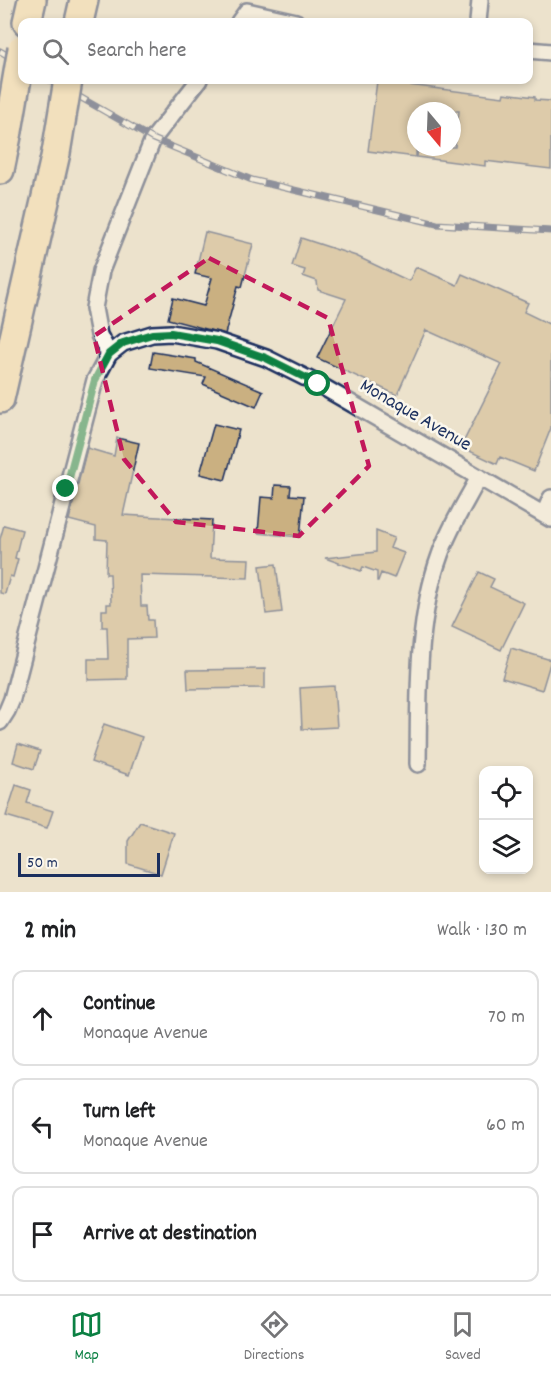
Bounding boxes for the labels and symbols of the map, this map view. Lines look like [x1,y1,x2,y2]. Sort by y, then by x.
north arrow [407,102,461,156]
route start [304,370,330,396]
street label: Monaque Avenue [354,373,476,459]
route end [52,475,78,501]
scale bar [18,850,160,878]

